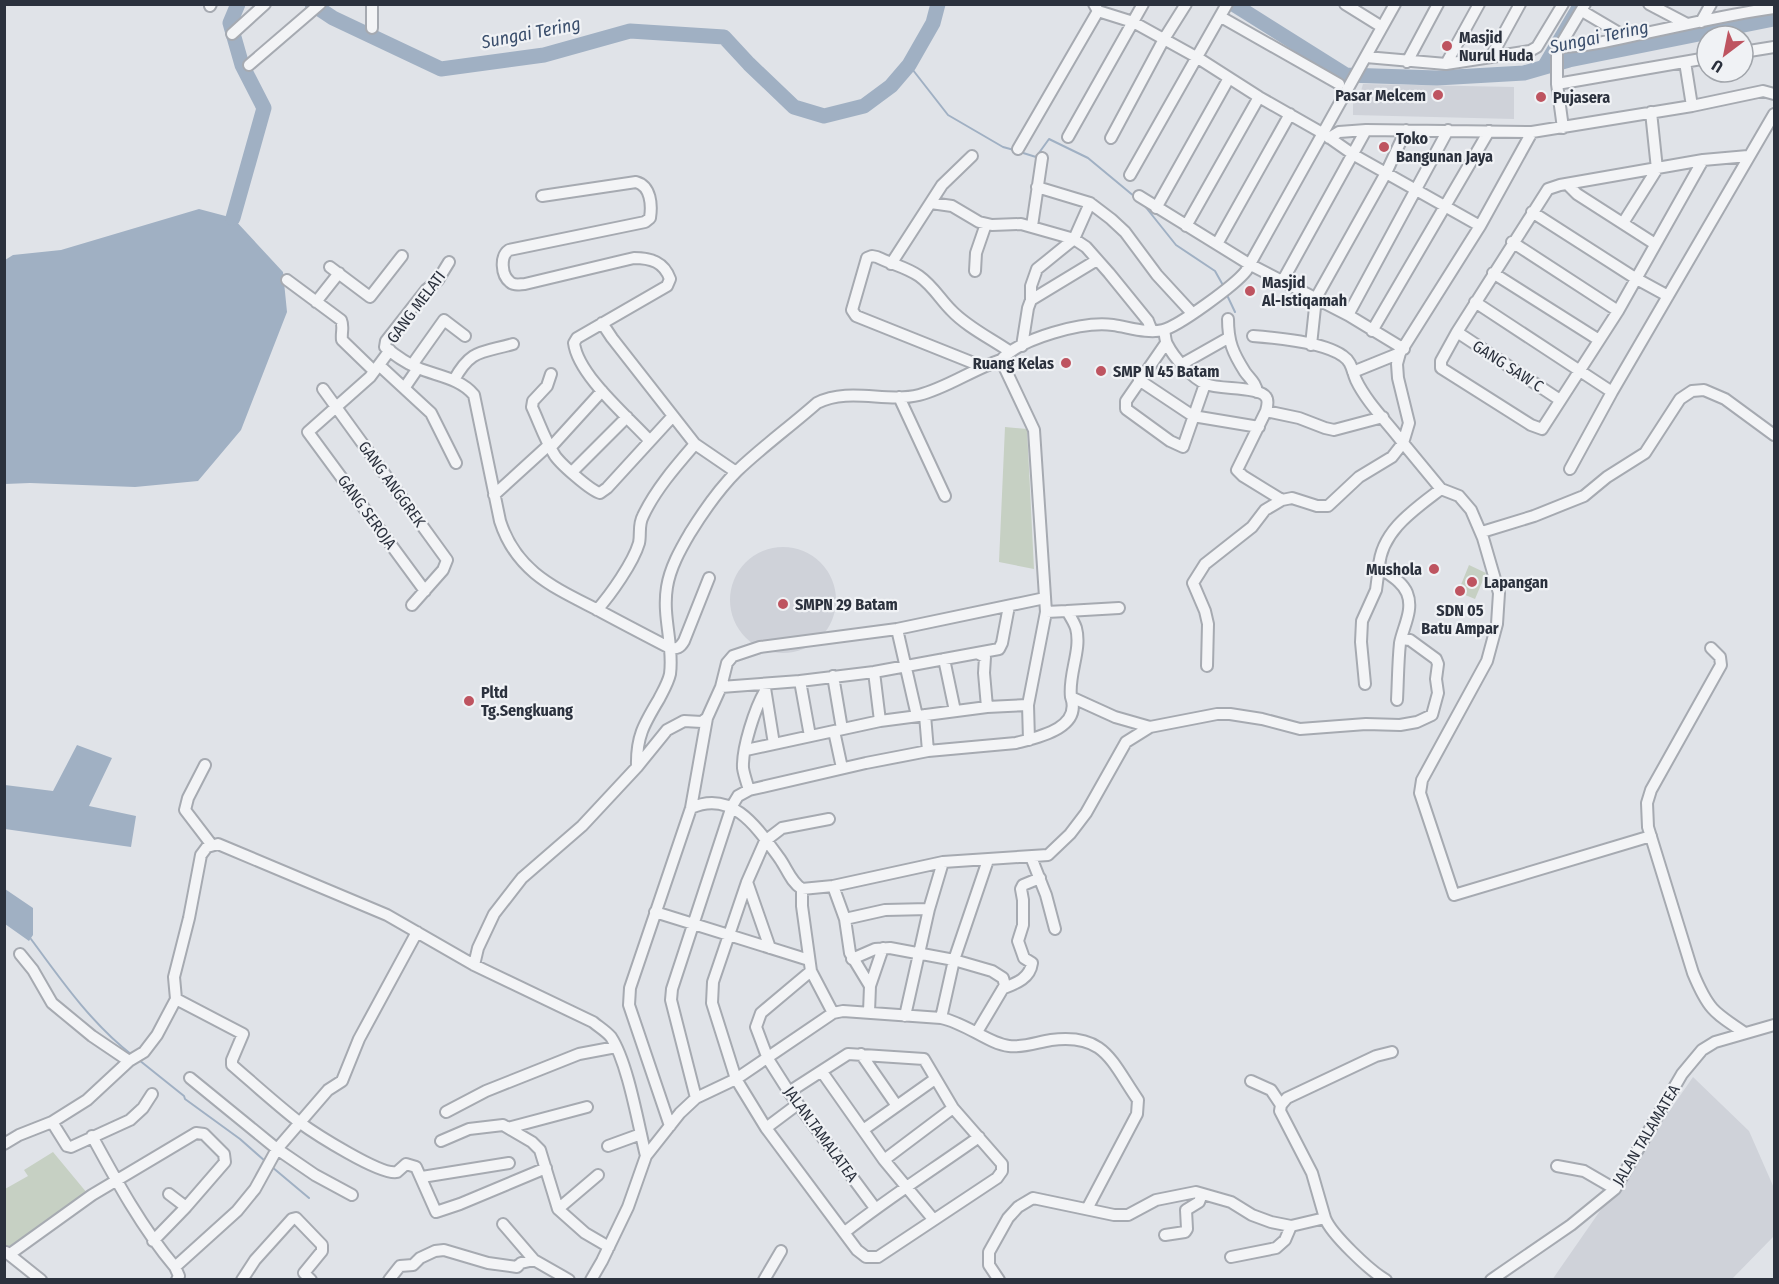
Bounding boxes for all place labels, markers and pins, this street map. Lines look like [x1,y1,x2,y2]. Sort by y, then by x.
place label: Masjid Nurul Huda [1459,28,1533,65]
marker: Masjid Nurul Huda [1440,39,1454,53]
place label: Pasar Melcem [1335,86,1426,105]
marker: Pasar Melcem [1431,88,1445,102]
place label: Pujasera [1553,88,1610,107]
marker: Pujasera [1534,90,1548,104]
place label: Toko Bangunan Jaya [1396,129,1493,166]
marker: Toko Bangunan Jaya [1377,140,1391,154]
place label: Masjid Al-Istiqamah [1261,273,1347,310]
marker: Masjid Al-Istiqamah [1243,284,1257,298]
place label: Ruang Kelas [973,354,1054,373]
marker: Ruang Kelas [1059,356,1073,370]
place label: SMP N 45 Batam [1113,362,1219,381]
marker: SMP N 45 Batam [1094,364,1108,378]
place label: Mushola [1366,560,1422,579]
marker: Mushola [1427,562,1441,576]
place label: Lapangan [1484,573,1548,592]
marker: Lapangan [1465,575,1479,589]
marker: SDN 05 Batu Ampar [1453,584,1467,598]
place label: SMPN 29 Batam [795,595,898,614]
marker: SMPN 29 Batam [776,597,790,611]
place label: SDN 05 Batu Ampar [1421,601,1499,638]
place label: Pltd Tg.Sengkuang [481,683,573,720]
marker: Pltd Tg.Sengkuang [462,694,476,708]

